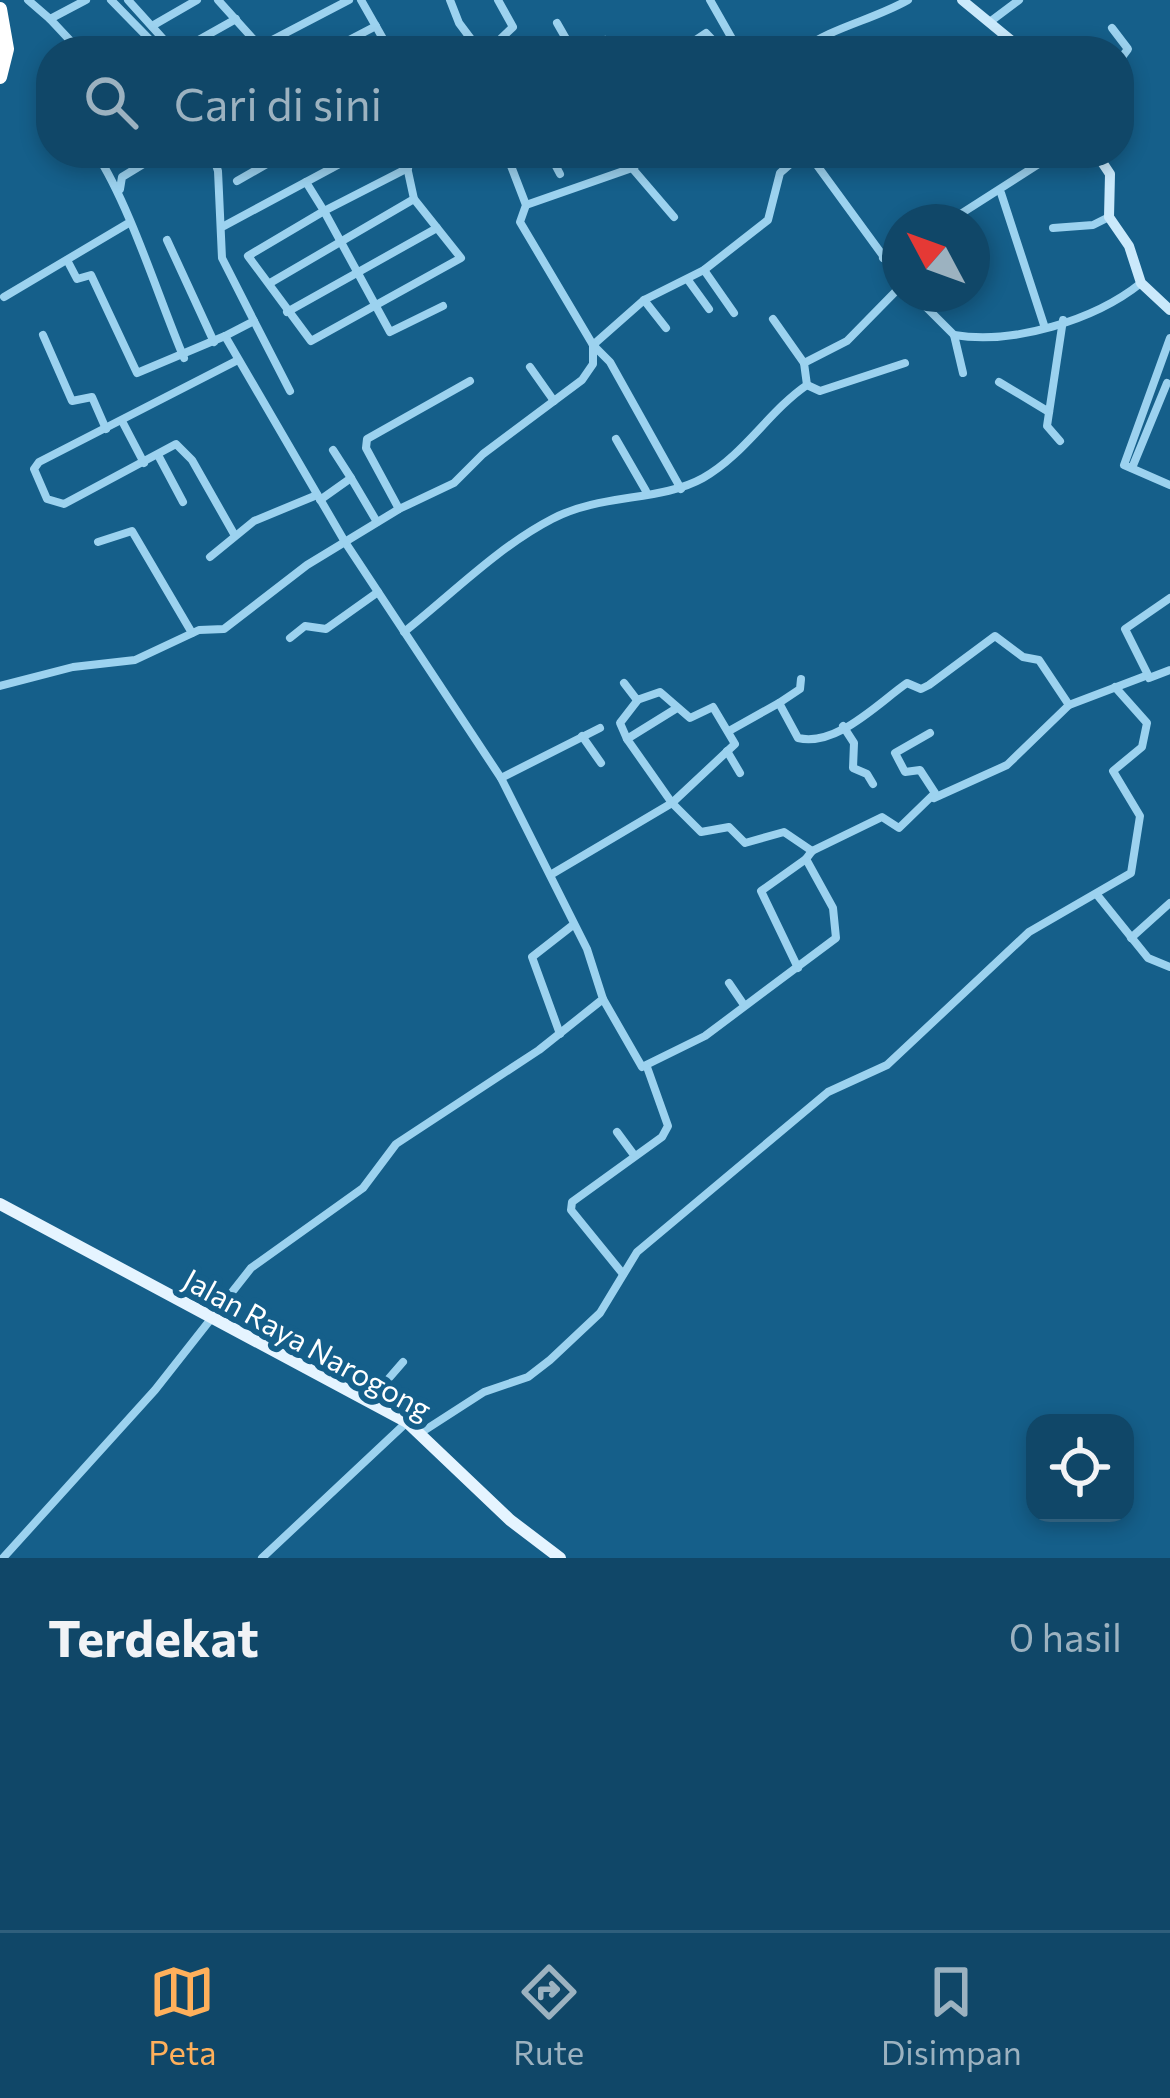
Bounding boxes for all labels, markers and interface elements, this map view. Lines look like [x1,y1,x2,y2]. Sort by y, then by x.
search box [36,36,1134,168]
icon: search [78,69,144,135]
text: Cari di sini [174,75,382,130]
north arrow [882,204,990,312]
street label: Jalan Raya Narogong [178,1259,438,1427]
map controls [1026,1414,1134,1522]
button: locate [1026,1414,1134,1522]
text: Terdekat [48,1605,259,1668]
text: 0 hasil [1009,1612,1122,1660]
tab: Peta [148,1959,216,2072]
tab: Rute [513,1959,584,2072]
tab: Disimpan [881,1959,1022,2072]

